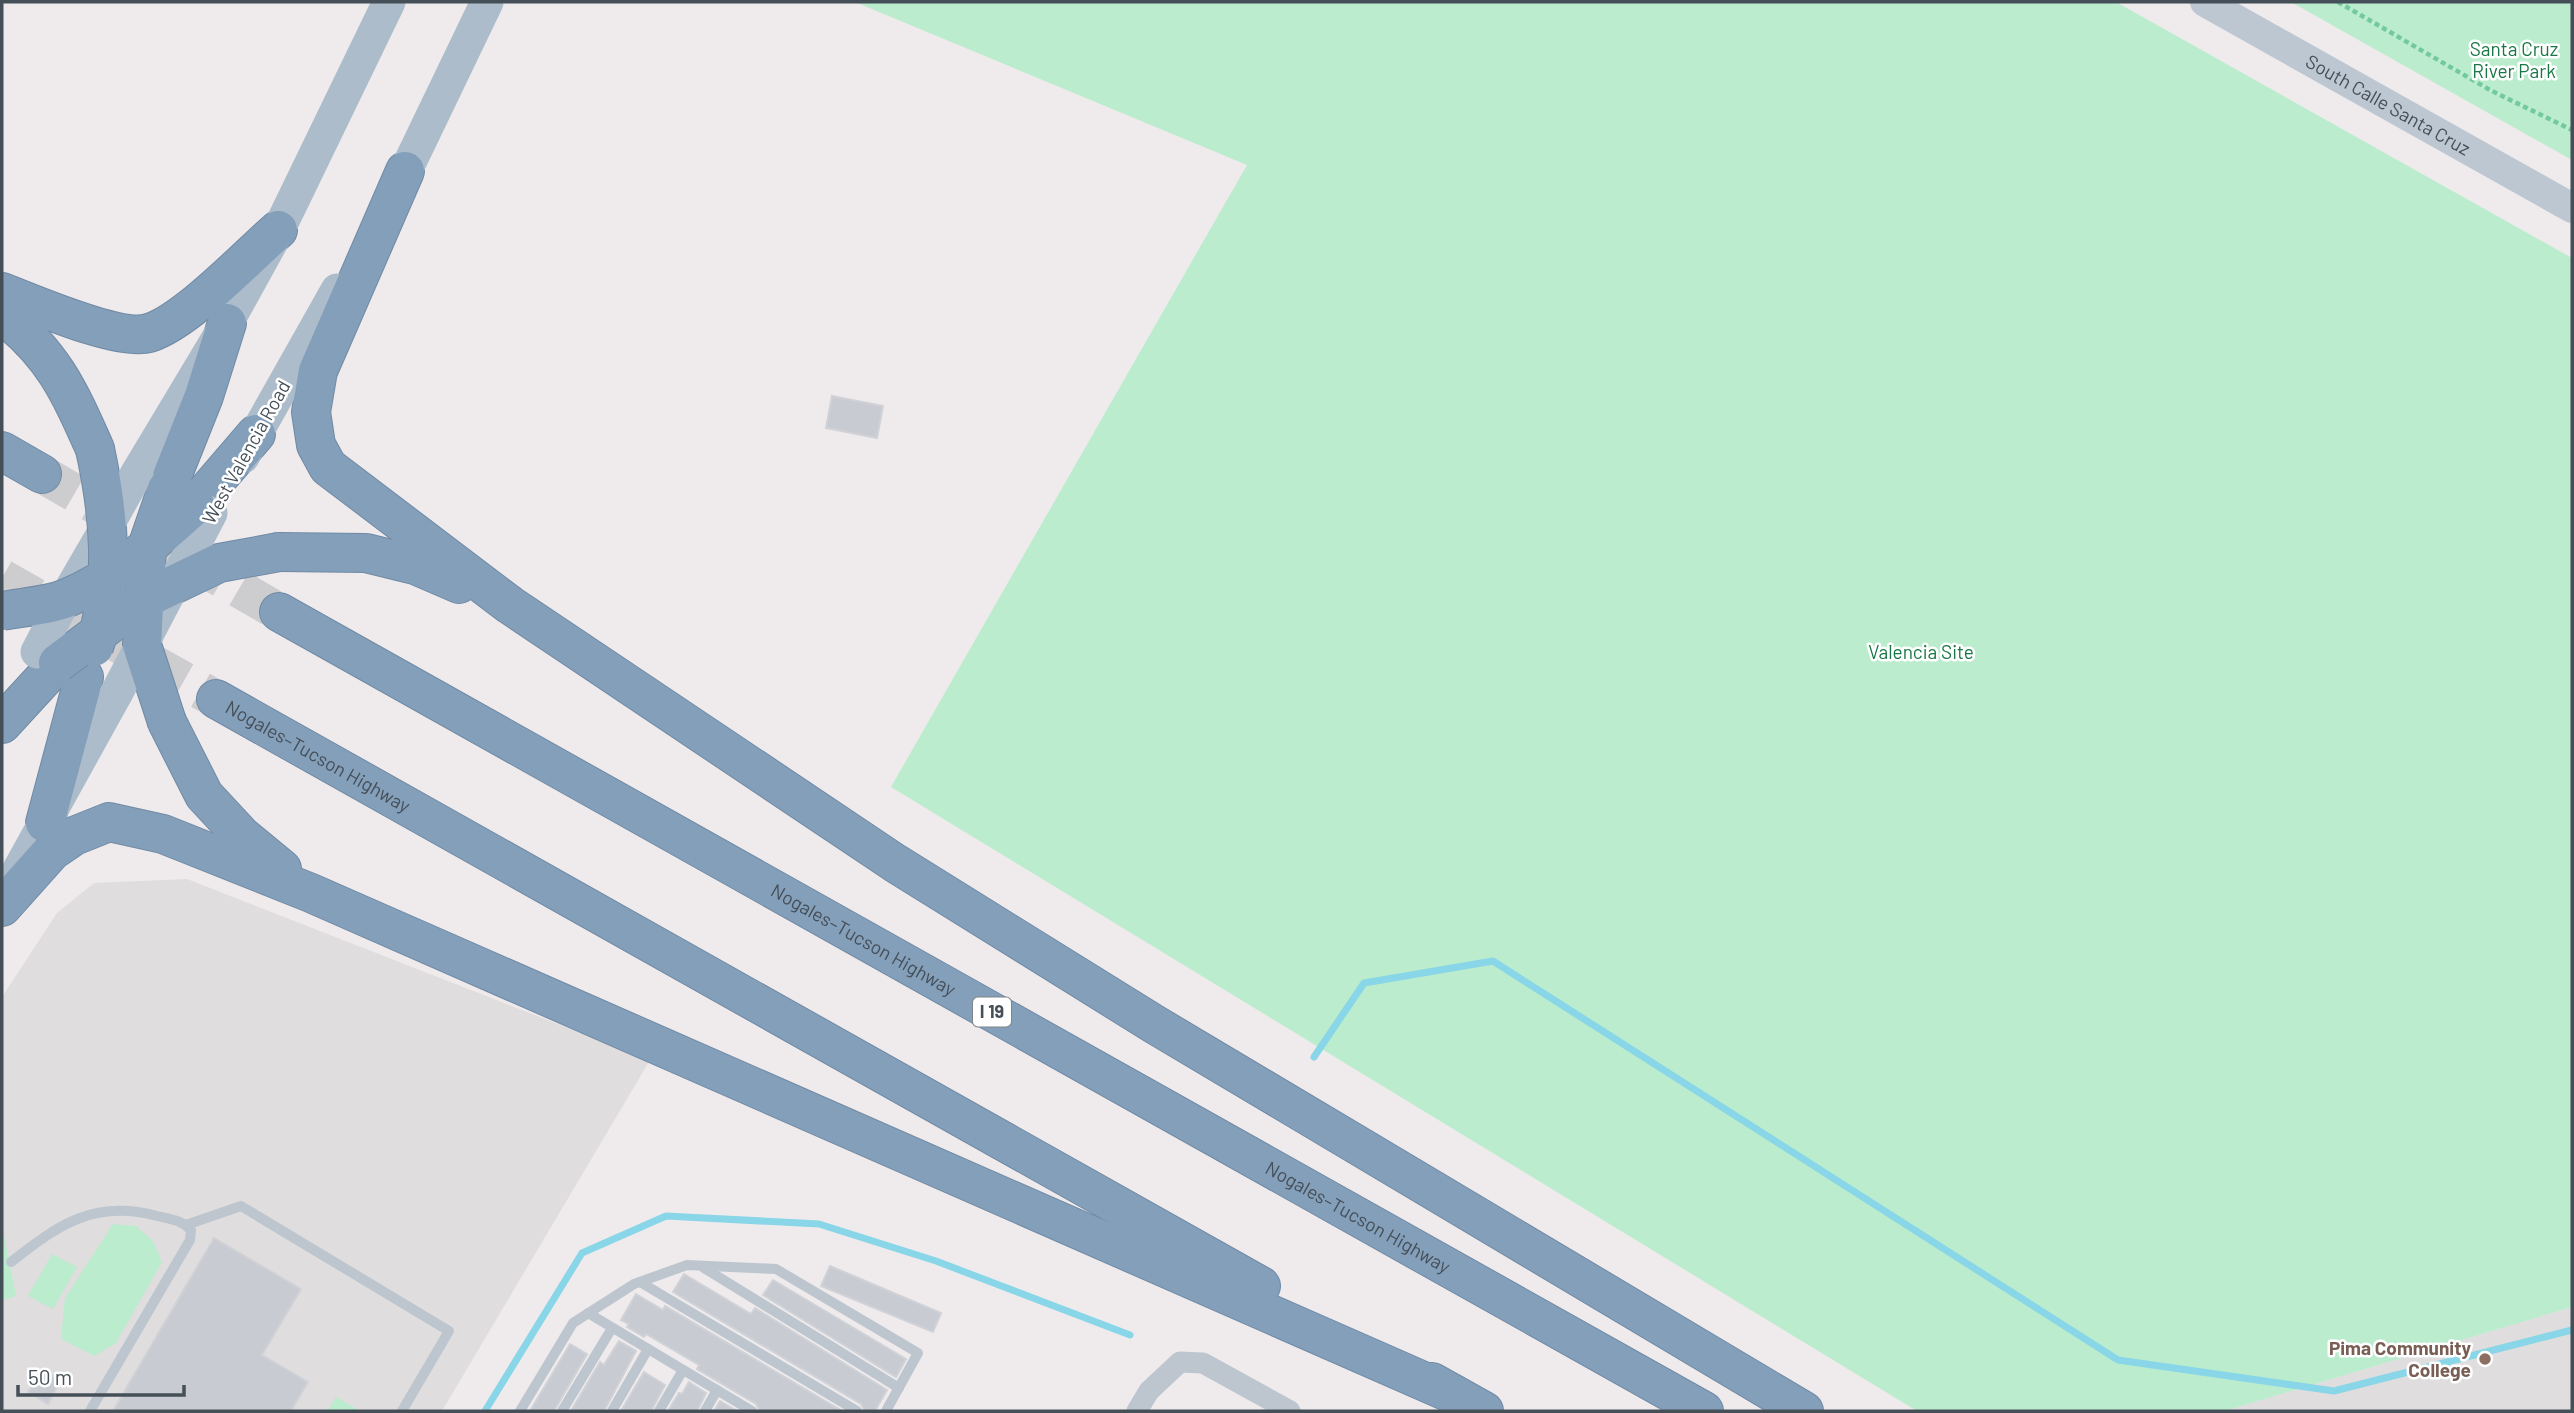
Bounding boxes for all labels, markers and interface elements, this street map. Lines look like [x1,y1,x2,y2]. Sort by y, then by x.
park label: Santa Cruz River Park [2470,37,2558,82]
street label: South Calle Santa Cruz [2302,49,2475,160]
street label: West Valencia Road [197,376,295,527]
park label: Valencia Site [1868,640,1974,663]
street label: Nogales–Tucson Highway [222,695,415,817]
street label: Nogales–Tucson Highway [767,878,960,1000]
road number: I 19 [973,998,1011,1027]
street label: Nogales–Tucson Highway [1262,1156,1455,1278]
place label: Pima Community College [2329,1336,2471,1381]
marker: Pima Community College [2477,1351,2493,1367]
scale bar [18,1354,184,1398]
text: 50 m [28,1364,72,1389]

